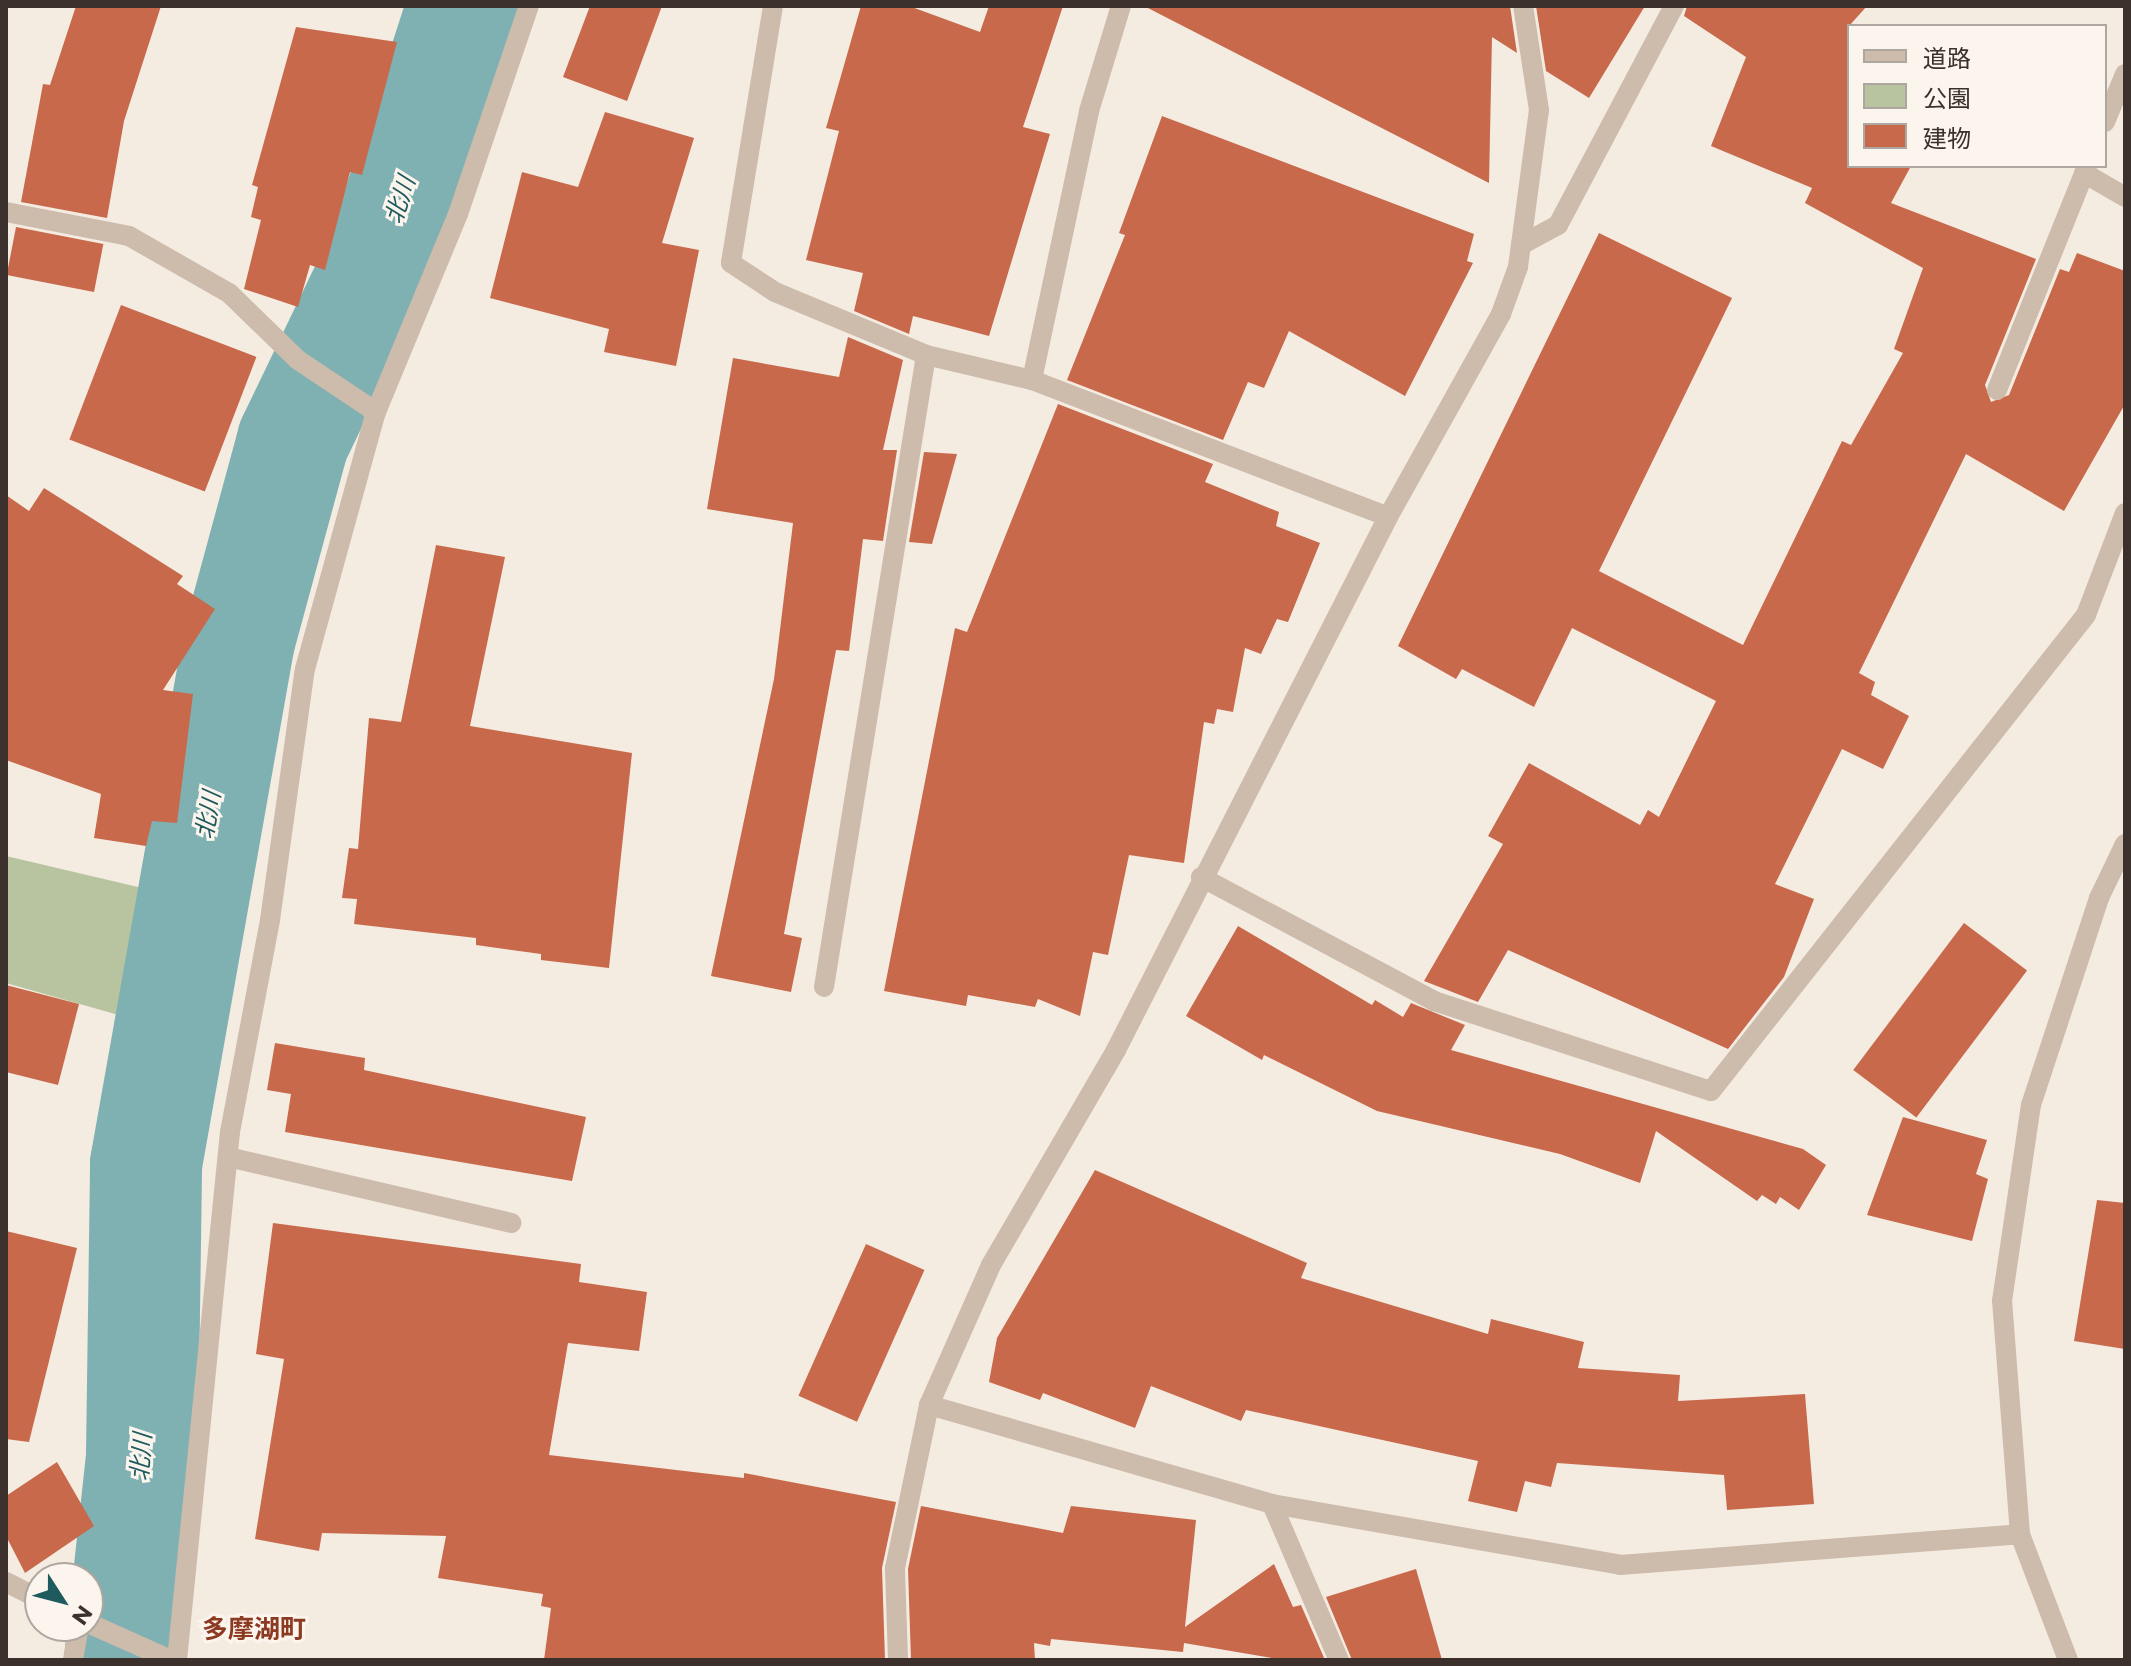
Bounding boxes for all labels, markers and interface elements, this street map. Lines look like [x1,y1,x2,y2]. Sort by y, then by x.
legend [1847,24,2107,168]
text: 道路 [1923,44,1971,73]
text: 公園 [1923,84,1971,113]
text: 建物 [1923,124,1971,153]
water label: 北川 [379,173,421,227]
water label: 北川 [190,789,226,841]
water label: 北川 [125,1432,157,1482]
north arrow [24,1562,104,1642]
text: N [66,1600,98,1630]
district label: 多摩湖町 [202,1614,306,1646]

